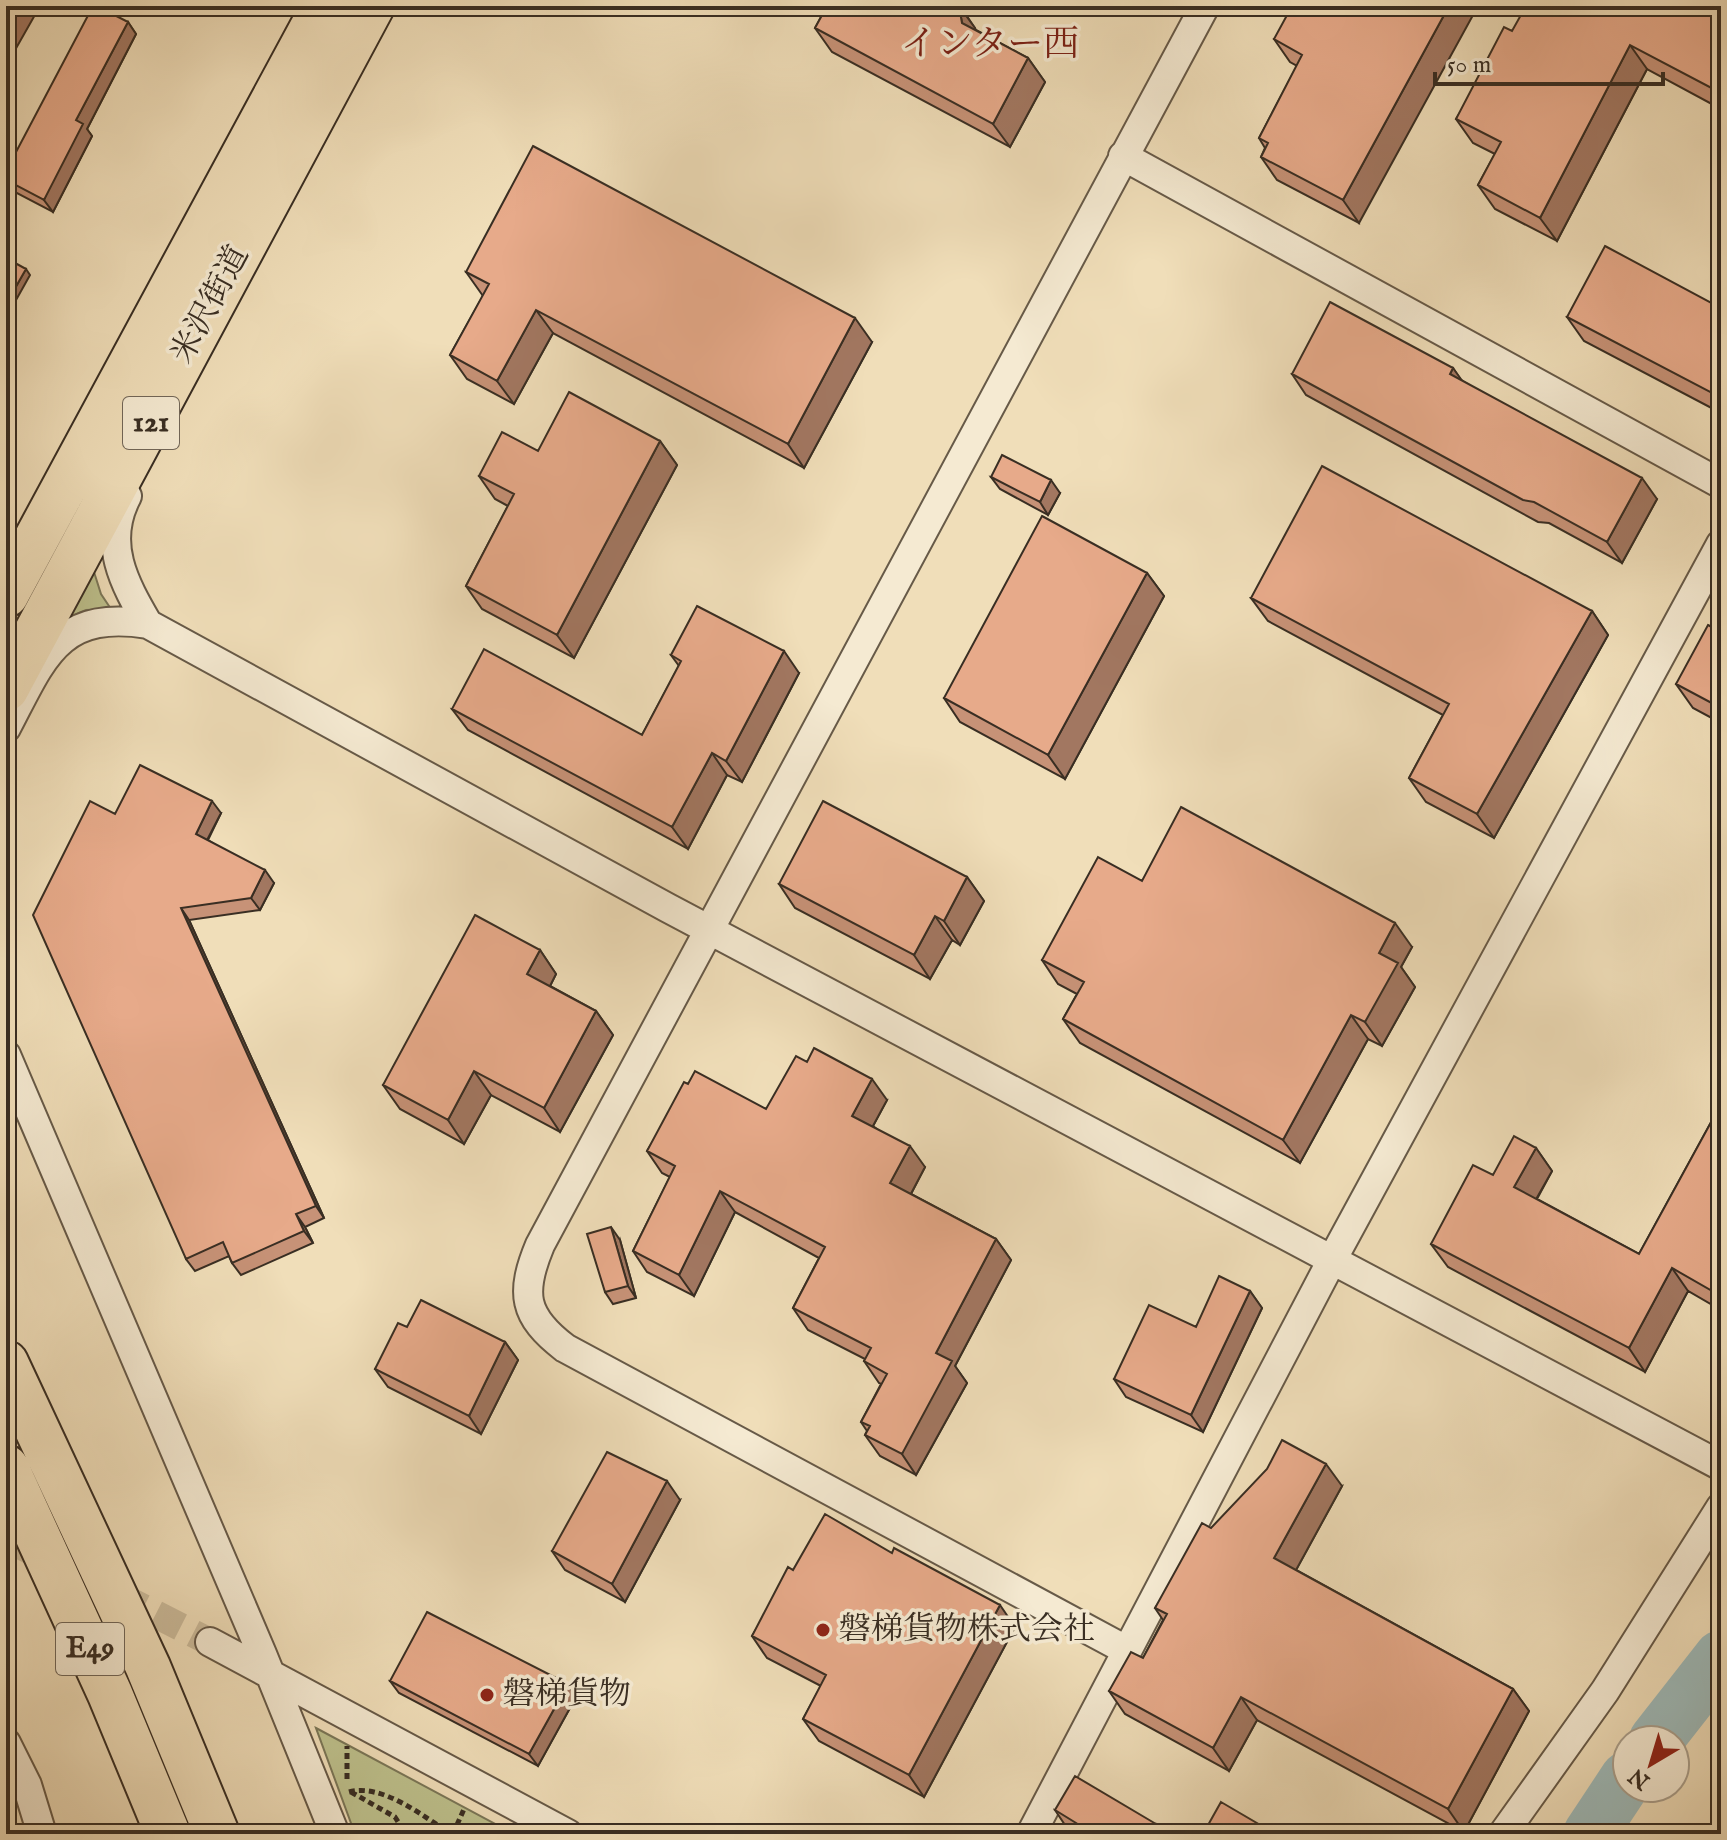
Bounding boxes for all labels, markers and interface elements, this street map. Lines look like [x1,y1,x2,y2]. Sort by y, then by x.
district label: インター西 [901,22,1079,68]
scale bar [1435,36,1663,86]
text: 50 m [1447,50,1491,81]
street label: 米沢街道 [163,239,259,371]
road number: 121 [123,397,179,449]
place label: 磐梯貨物株式会社 [839,1610,1095,1651]
marker: 磐梯貨物株式会社 [814,1621,832,1639]
road number: E49 [56,1623,124,1675]
place label: 磐梯貨物 [503,1675,631,1716]
marker: 磐梯貨物 [478,1686,496,1704]
north arrow [1611,1724,1691,1804]
text: N [1624,1761,1657,1796]

